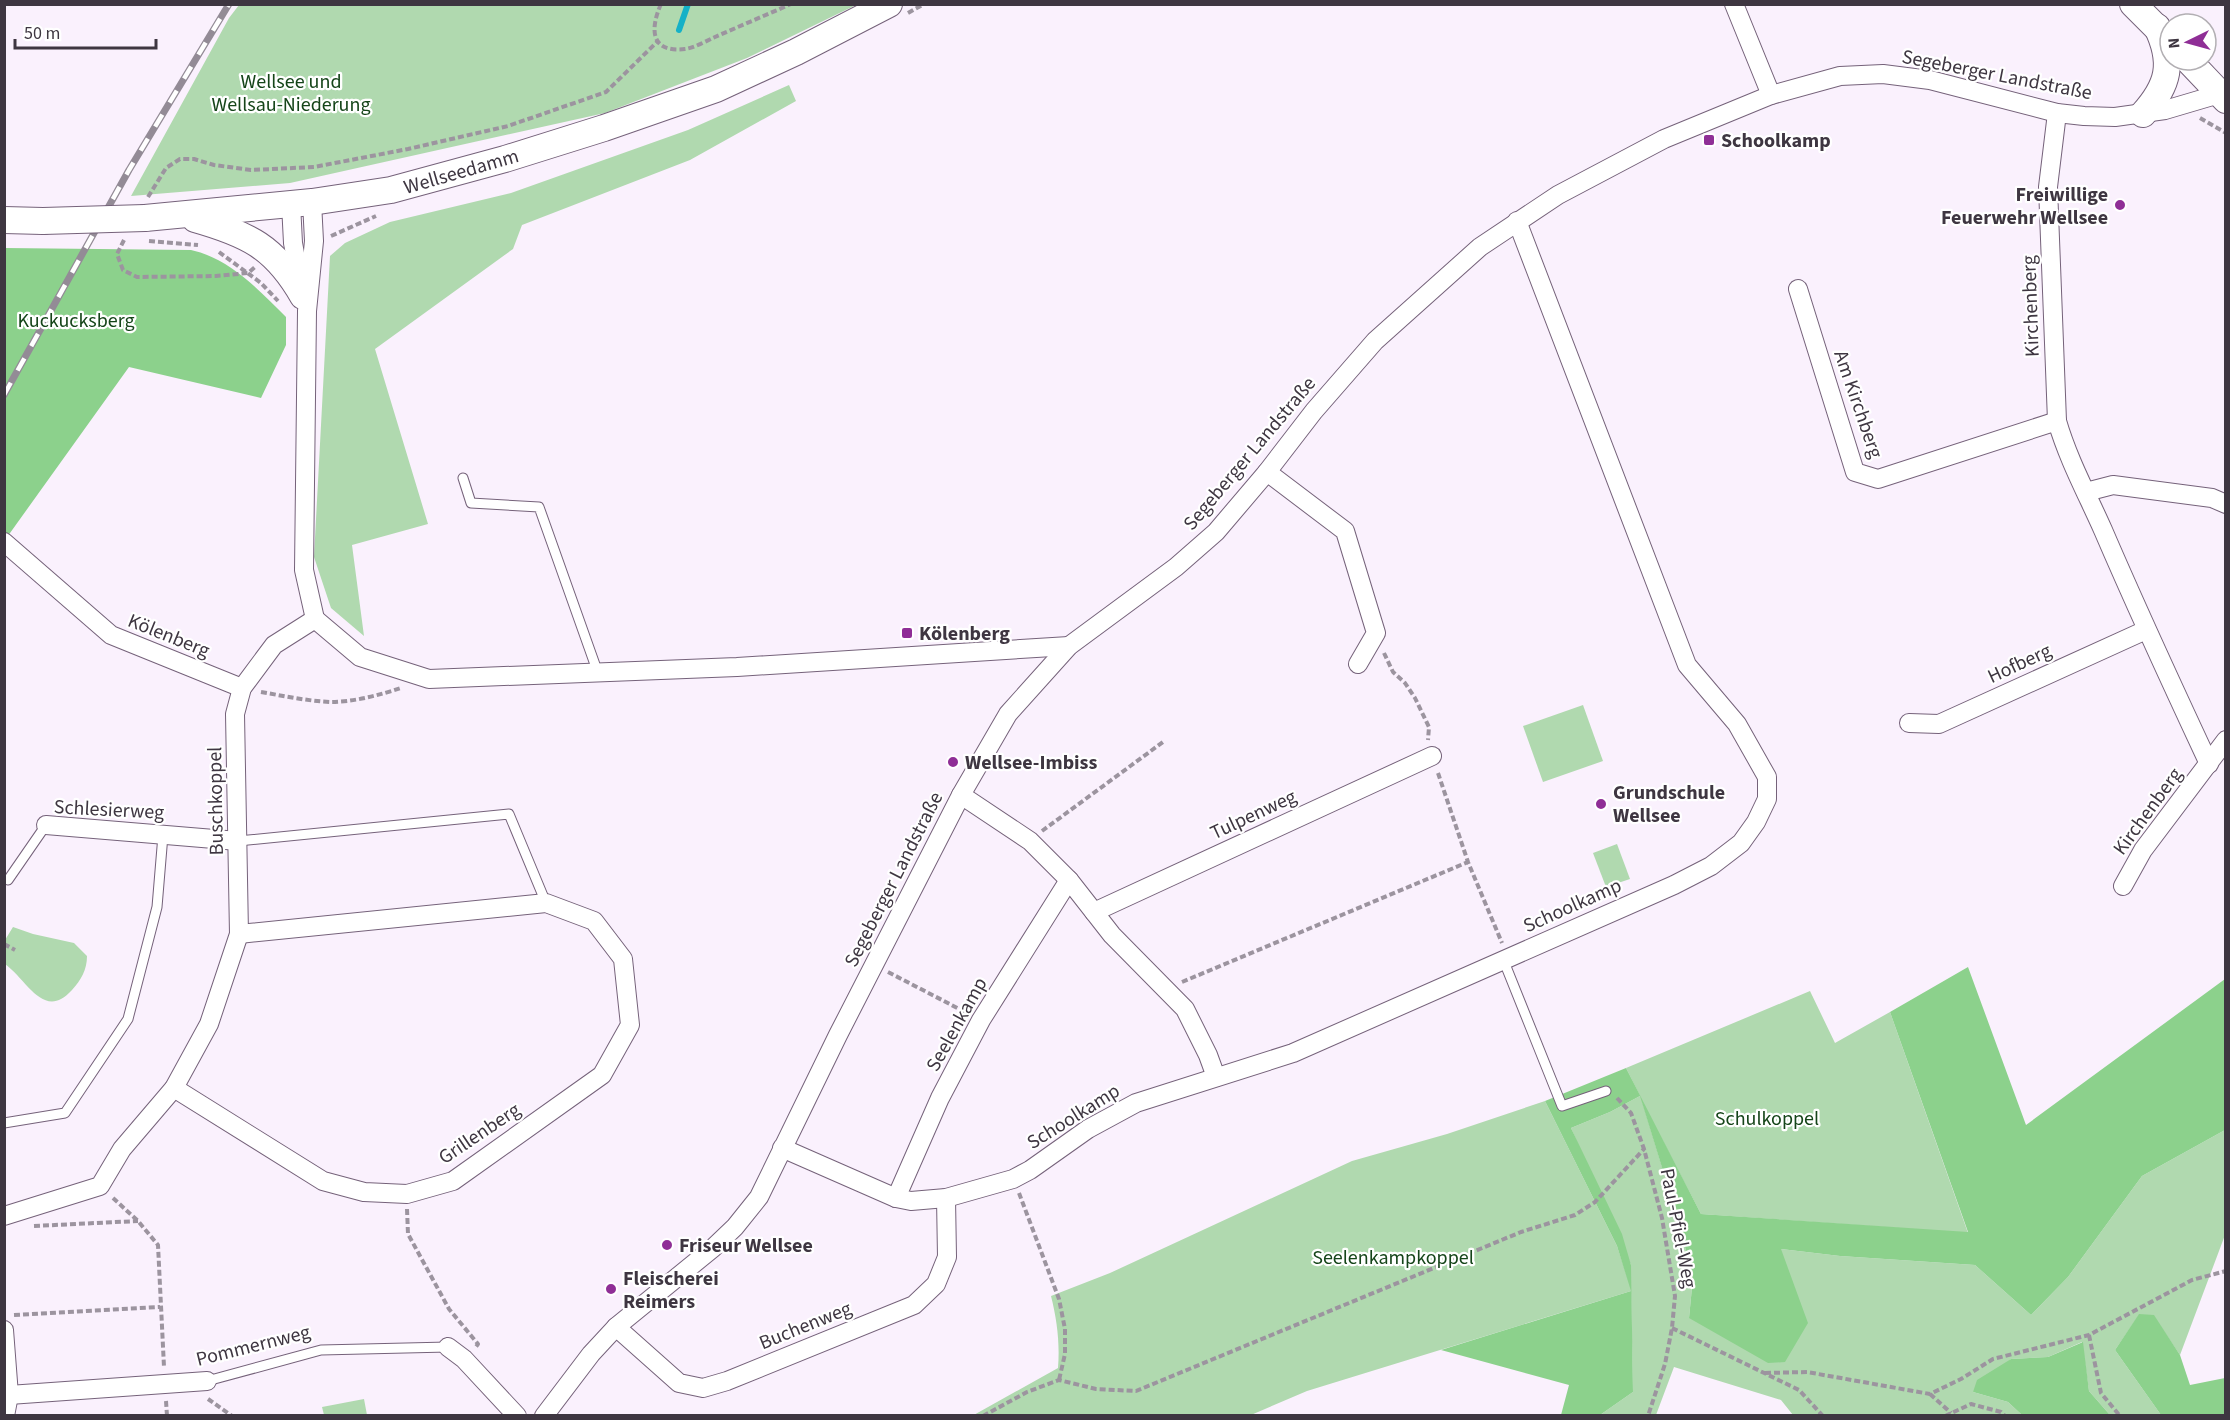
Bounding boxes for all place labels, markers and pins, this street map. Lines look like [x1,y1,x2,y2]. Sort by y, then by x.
place label: Schoolkamp [1721,127,1831,155]
marker: Schoolkamp [1702,133,1716,147]
place label: Freiwillige Feuerwehr Wellsee [1941,181,2108,232]
marker: Freiwillige Feuerwehr Wellsee [2113,198,2127,212]
place label: Kölenberg [919,620,1010,648]
marker: Kölenberg [900,626,914,640]
place label: Wellsee-Imbiss [965,749,1097,777]
marker: Wellsee-Imbiss [946,755,960,769]
place label: Grundschule Wellsee [1613,779,1725,830]
marker: Grundschule Wellsee [1594,797,1608,811]
place label: Friseur Wellsee [679,1232,813,1260]
marker: Friseur Wellsee [660,1238,674,1252]
place label: Fleischerei Reimers [623,1265,719,1316]
marker: Fleischerei Reimers [604,1282,618,1296]

